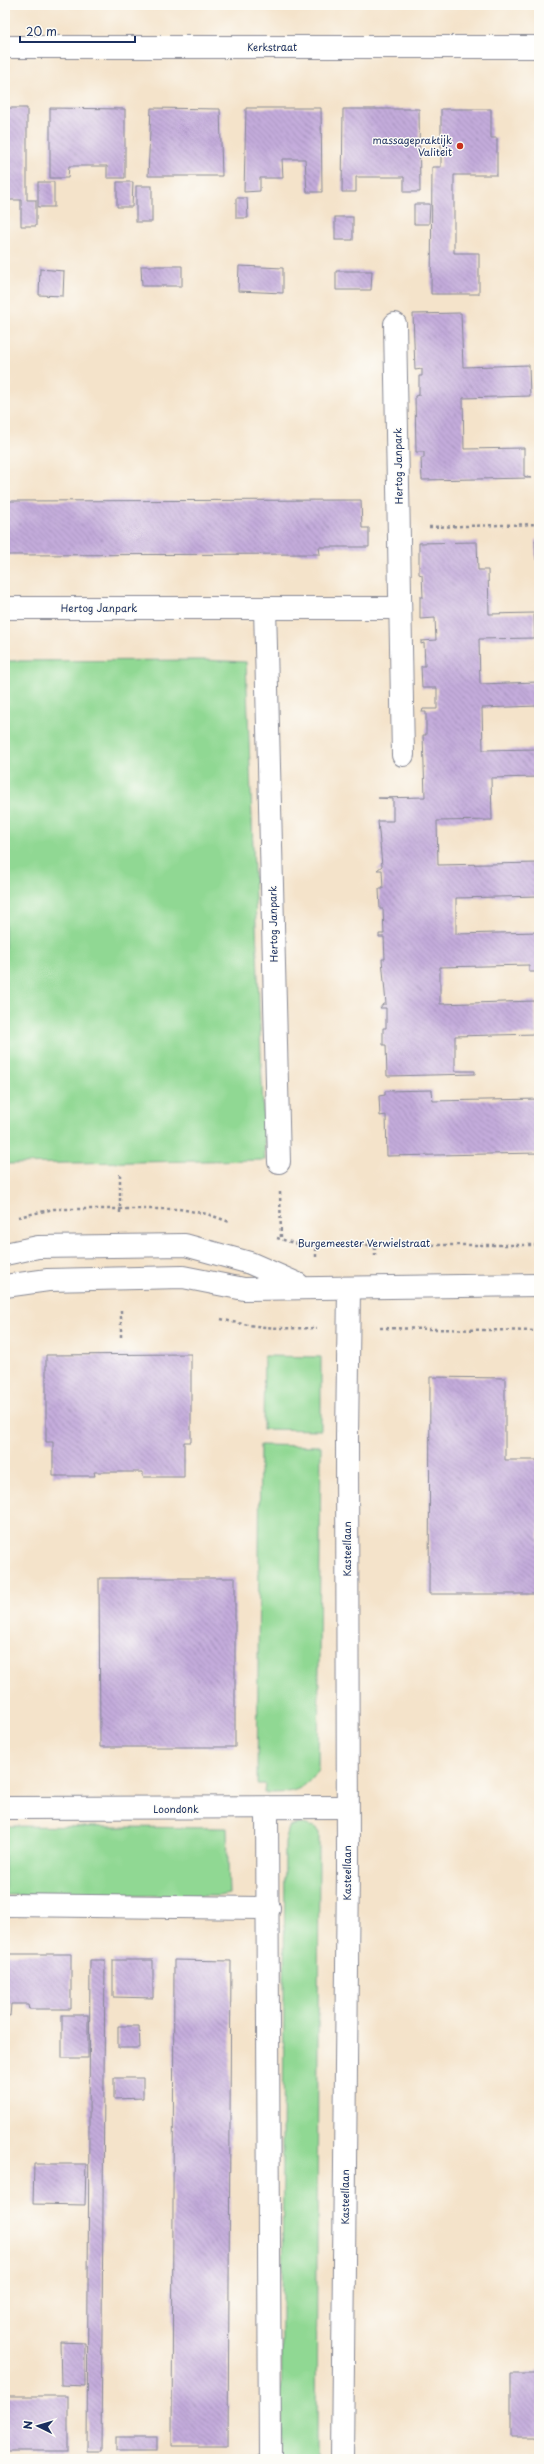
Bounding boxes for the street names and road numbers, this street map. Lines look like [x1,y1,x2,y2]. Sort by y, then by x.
street label: Kerkstraat [247,39,297,54]
street label: Hertog Janpark [389,428,406,504]
street label: Hertog Janpark [61,600,137,615]
street label: Hertog Janpark [264,886,281,962]
street label: Burgemeester Verwielstraat [298,1235,430,1250]
street label: Kasteellaan [339,1521,354,1577]
street label: Loondonk [153,1801,199,1816]
street label: Kasteellaan [339,1845,354,1901]
street label: Kasteellaan [337,2169,352,2225]

